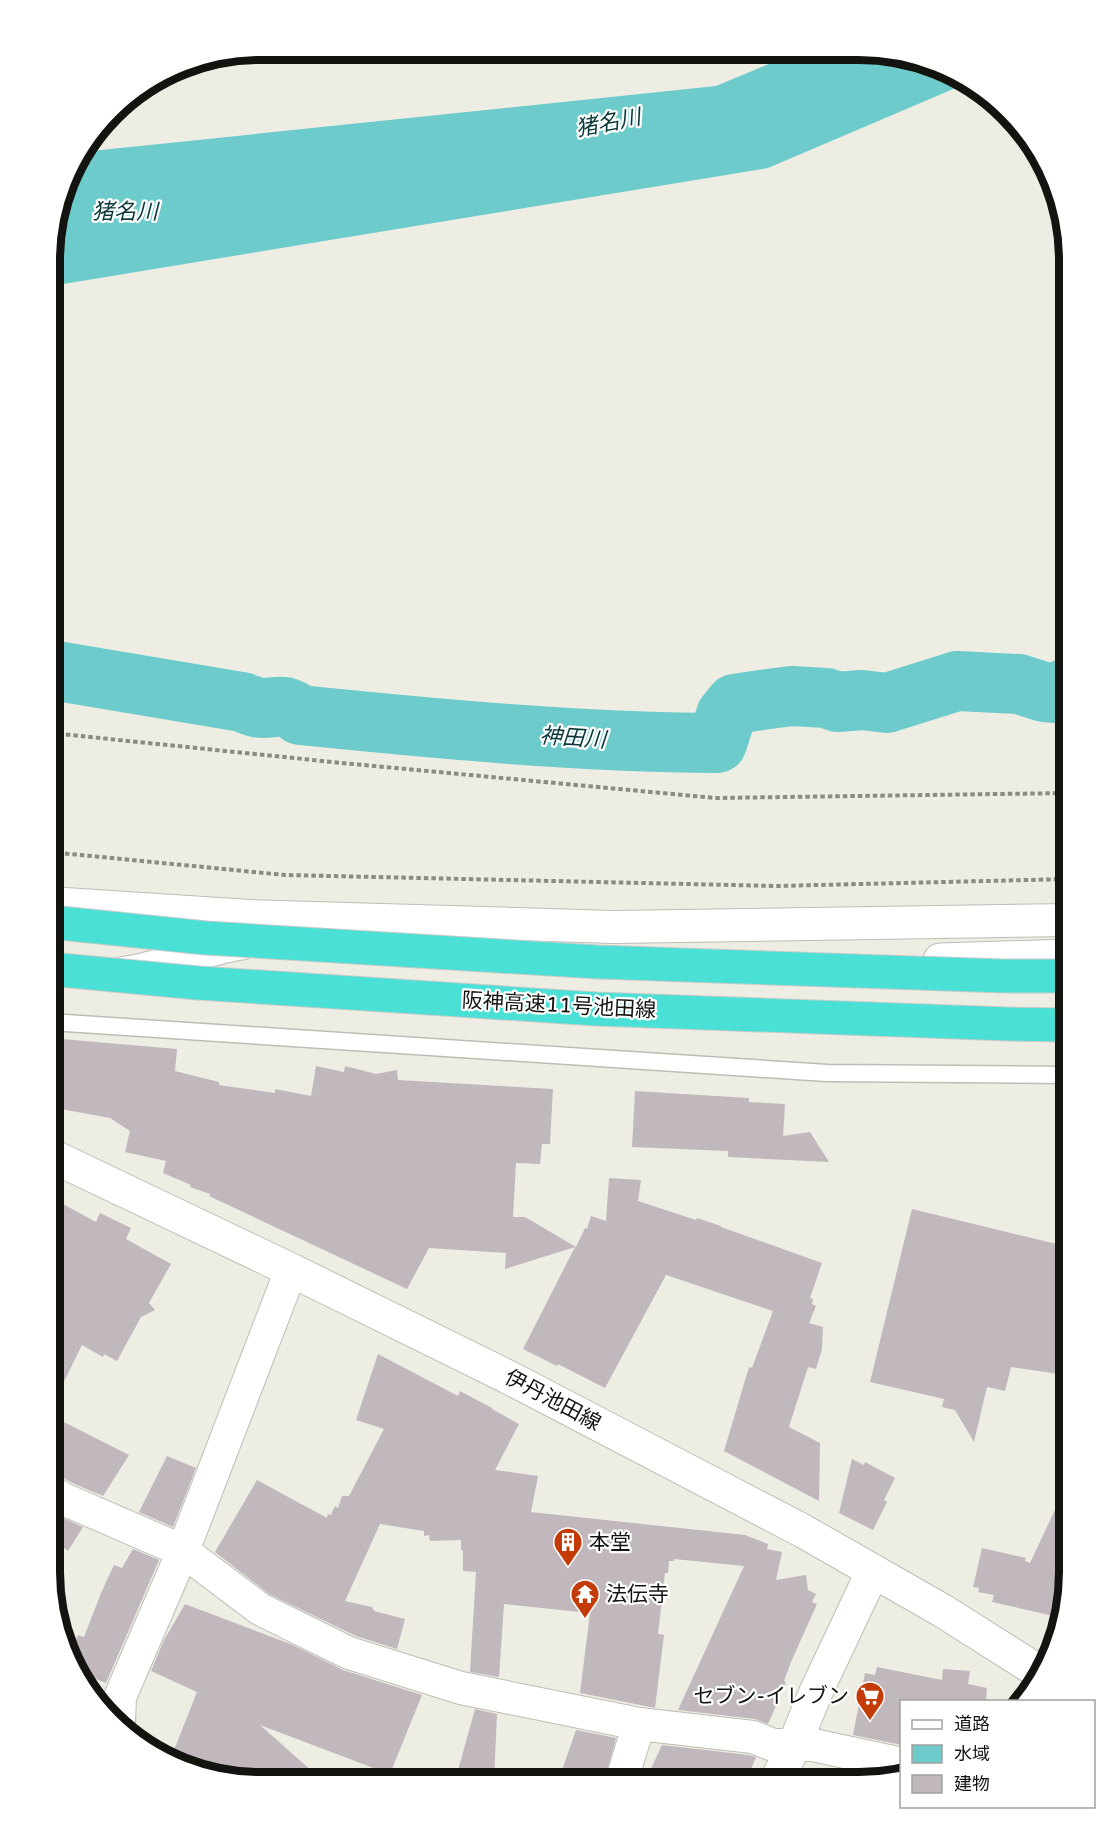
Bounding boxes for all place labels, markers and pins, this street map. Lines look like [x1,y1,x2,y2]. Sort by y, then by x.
building icon: 本堂 [552,1526,584,1568]
place label: 本堂 [589,1530,631,1555]
temple icon: 法伝寺 [569,1578,601,1620]
place label: 法伝寺 [606,1582,669,1607]
supermarket icon: セブン-イレブン [854,1680,886,1722]
place label: セブン-イレブン [693,1684,849,1709]

